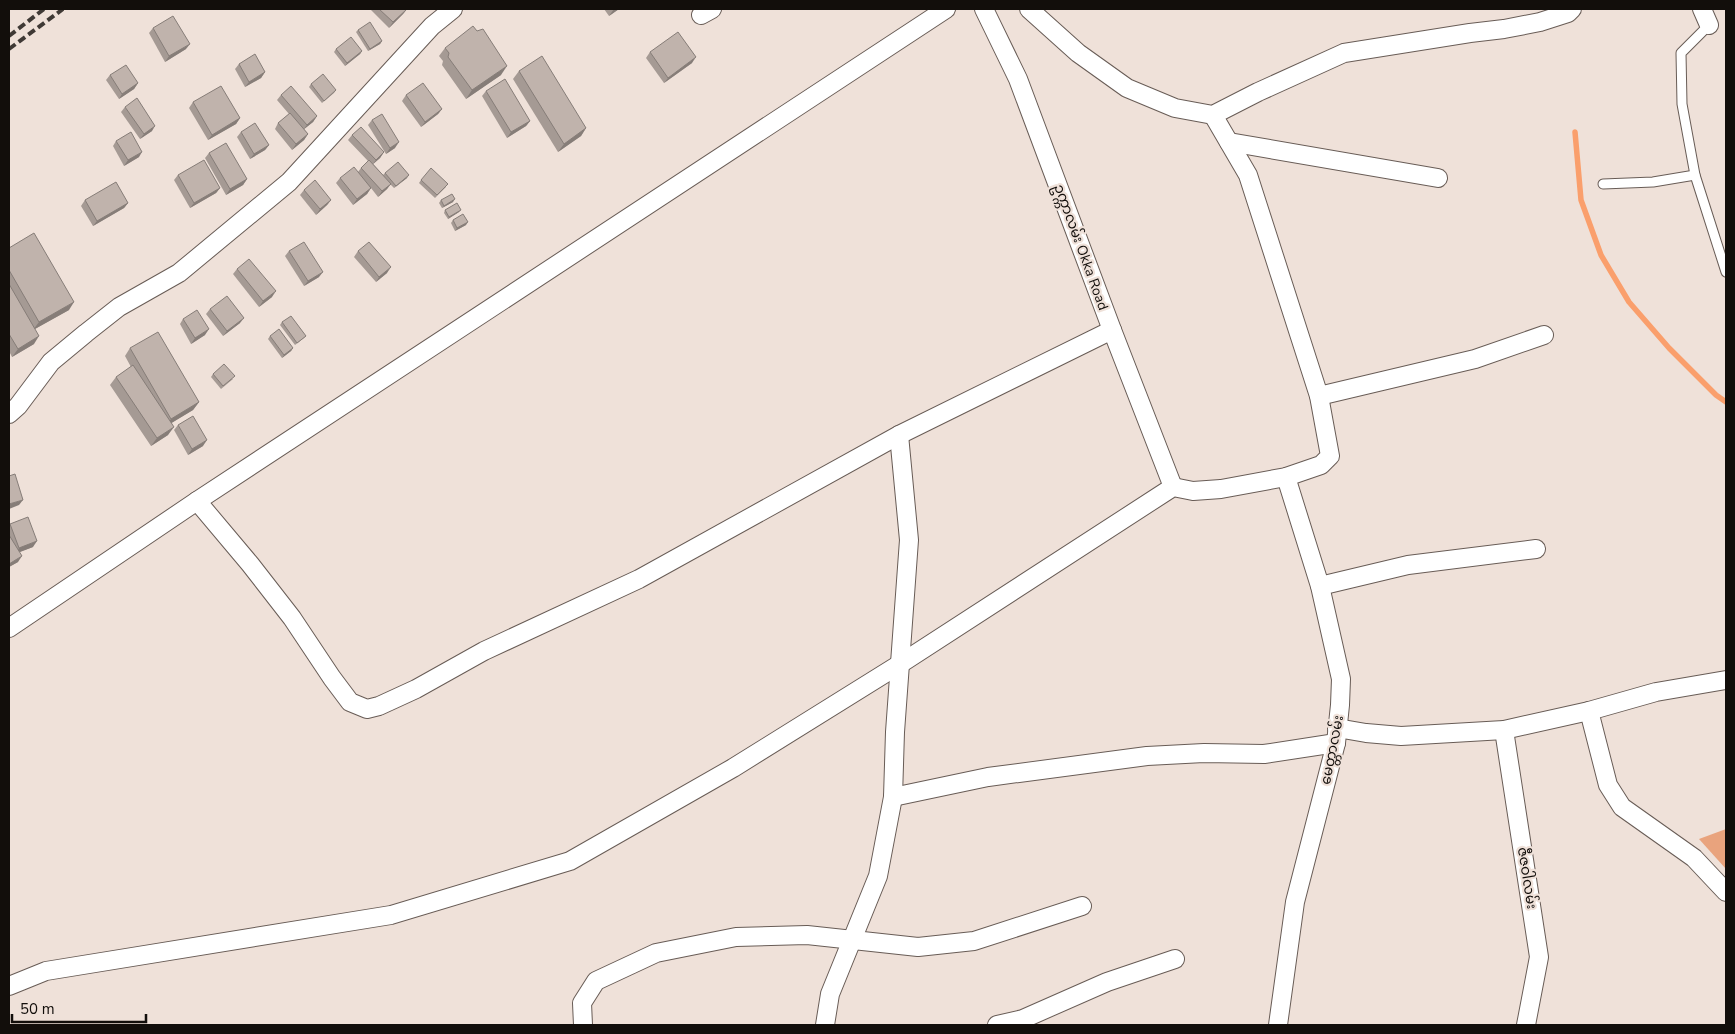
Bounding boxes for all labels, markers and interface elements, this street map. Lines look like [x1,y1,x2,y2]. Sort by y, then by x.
street label: ဥက္ကာလမ်း Okka Road [1047,181,1114,314]
street label: မေတ္တာလမ်း [1315,713,1350,787]
street label: ဇီဇဝါလမ်း [1513,846,1542,910]
scale bar [12,992,146,1024]
text: 50 m [20,999,55,1019]

